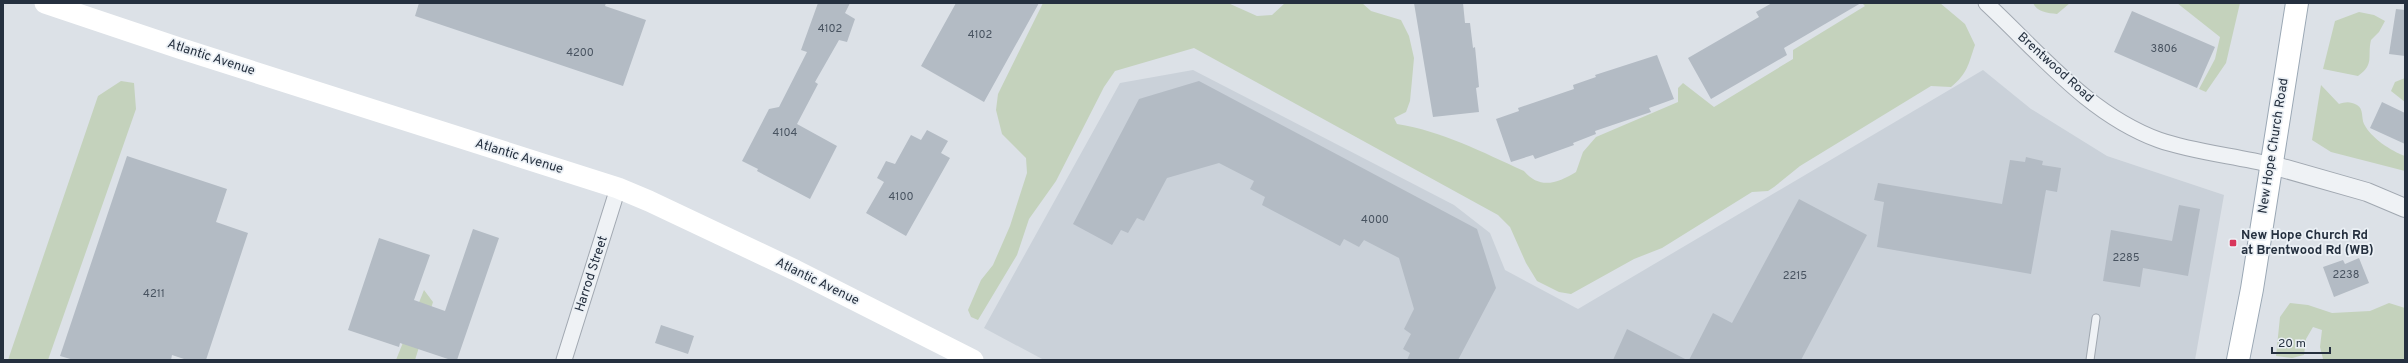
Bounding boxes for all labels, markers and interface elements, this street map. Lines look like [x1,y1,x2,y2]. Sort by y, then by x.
house number: 4102 [818,22,842,36]
house number: 4102 [968,28,992,42]
street label: Brentwood Road [2014,30,2096,106]
street label: Atlantic Avenue [165,36,257,80]
house number: 3806 [2151,42,2177,56]
house number: 4200 [566,46,594,60]
street label: New Hope Church Road [2255,77,2293,215]
house number: 4104 [773,126,798,140]
street label: Atlantic Avenue [473,136,565,178]
house number: 4100 [889,190,913,204]
house number: 4000 [1361,213,1389,227]
place label: New Hope Church Rd at Brentwood Rd (WB) [2241,228,2374,259]
street label: Harrod Street [572,234,612,314]
marker: New Hope Church Rd at Brentwood Rd (WB) [2228,238,2238,248]
house number: 2285 [2112,251,2140,265]
street label: Atlantic Avenue [772,255,862,309]
house number: 2238 [2333,268,2359,282]
house number: 2215 [1783,269,1807,283]
house number: 4211 [143,287,165,301]
scale bar [2272,329,2330,355]
text: 20 m [2278,336,2306,352]

